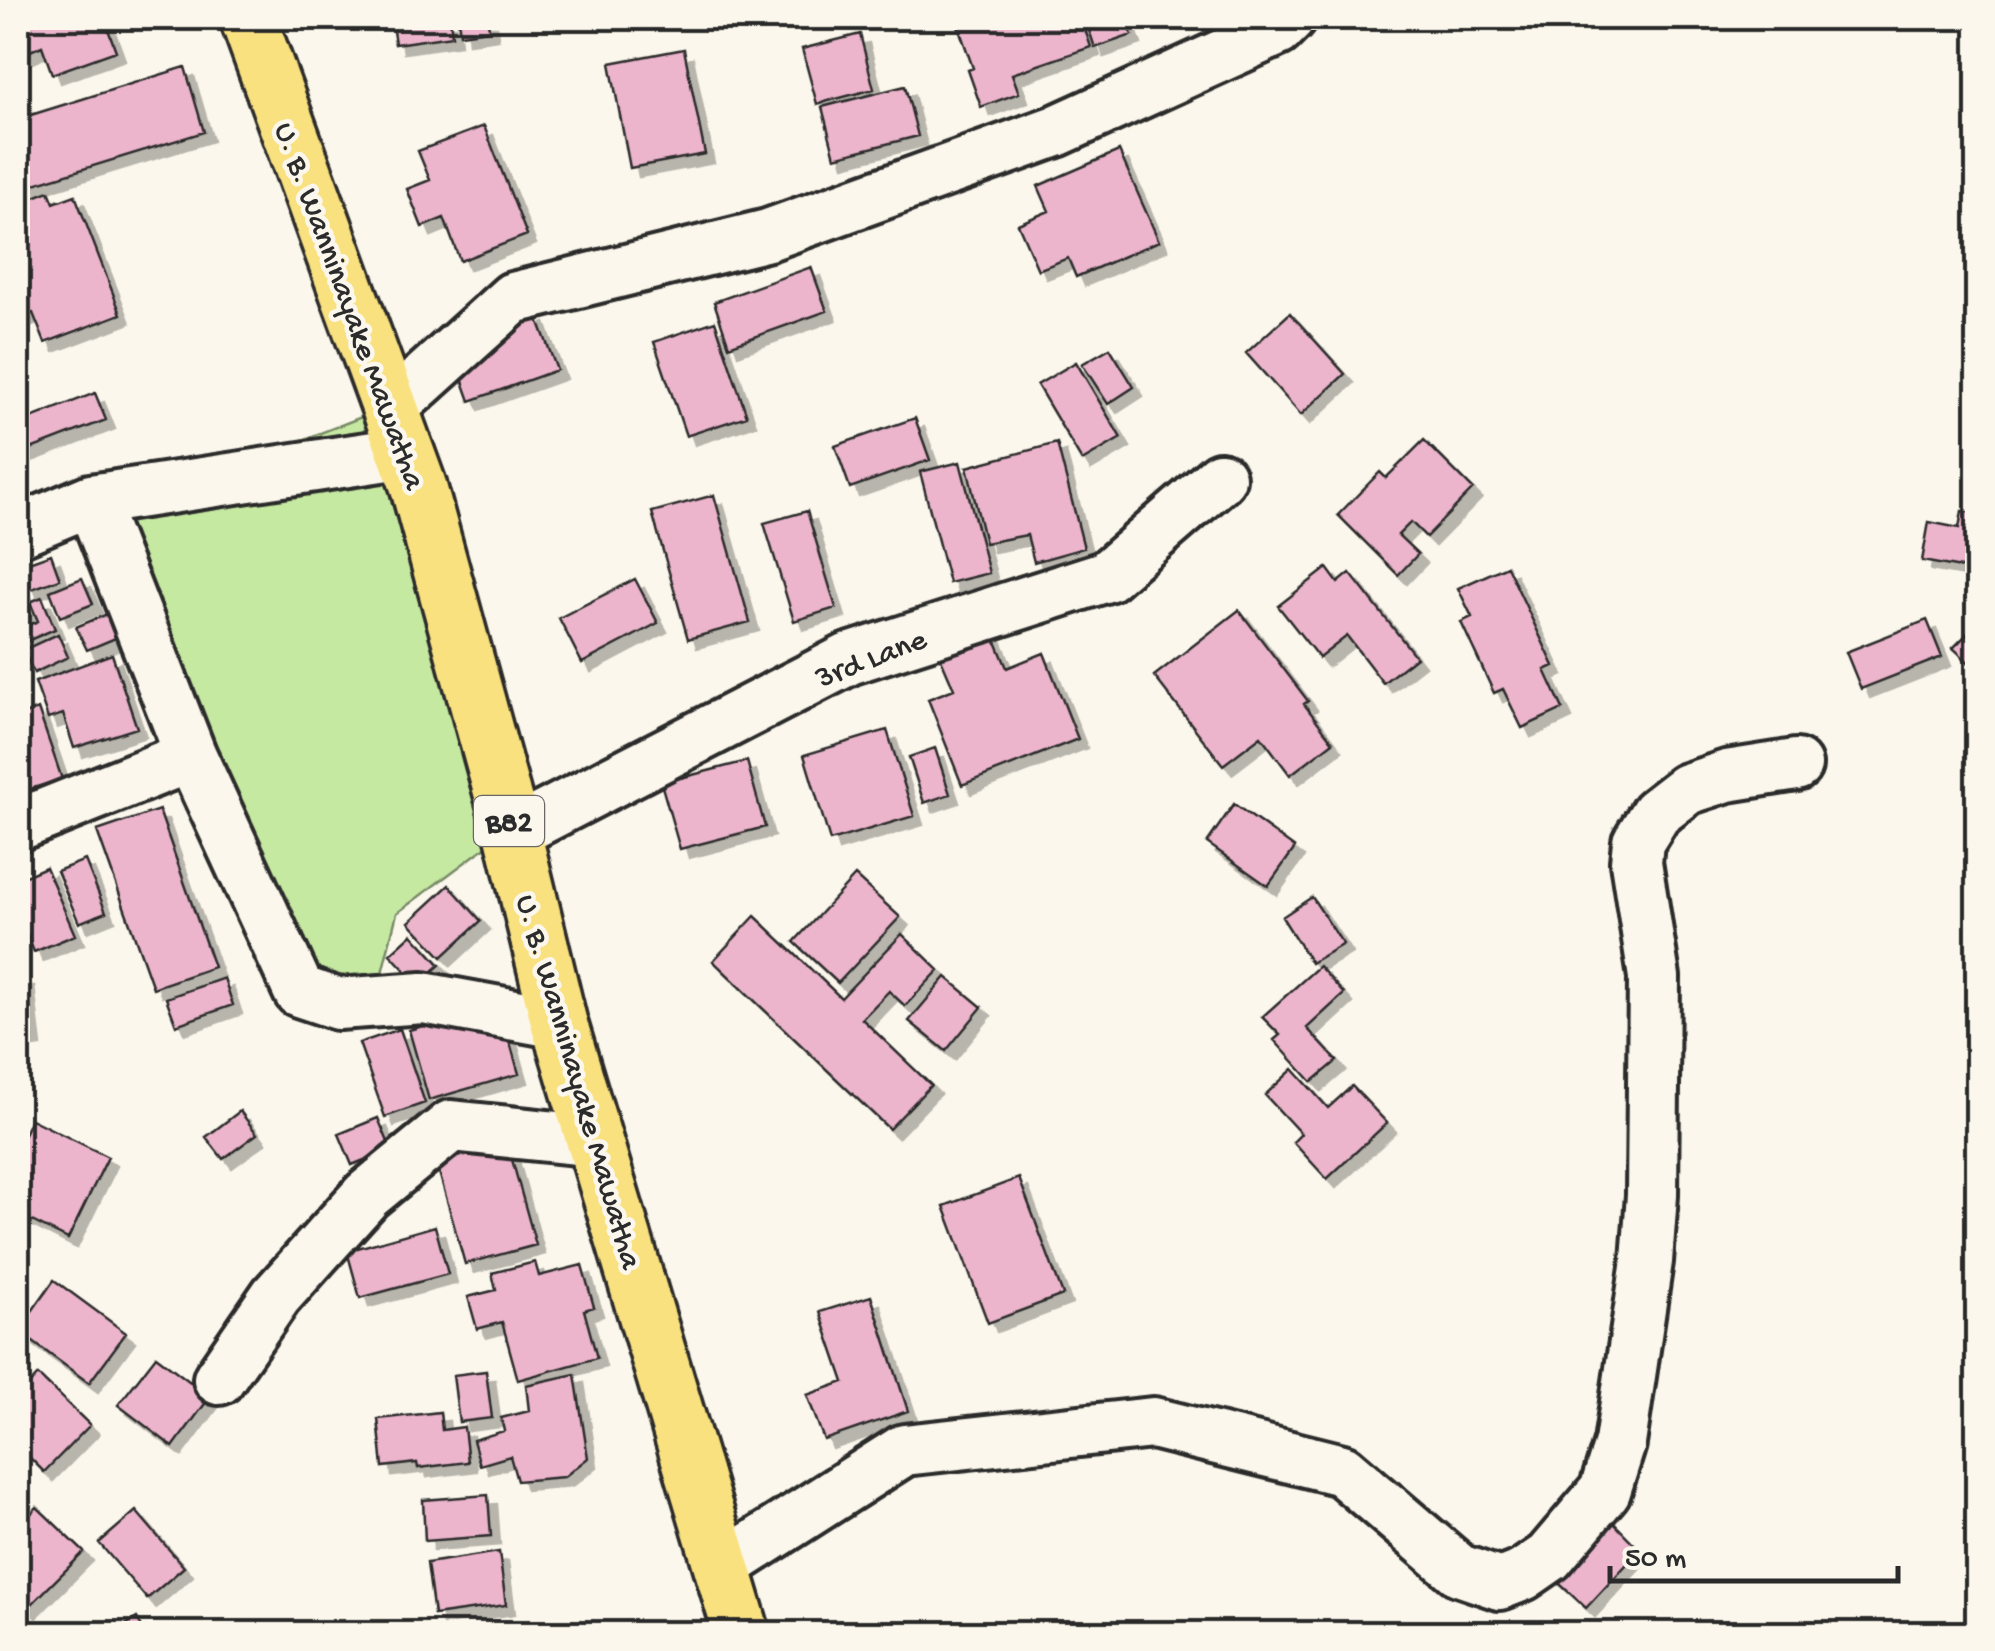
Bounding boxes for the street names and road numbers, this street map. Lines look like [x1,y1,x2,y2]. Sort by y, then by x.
street label: U. B. Wanninayake Mawatha [263,118,432,497]
street label: 3rd Lane [810,622,933,699]
road number: B82 [474,796,544,846]
street label: U. B. Wanninayake Mawatha [504,891,648,1275]

